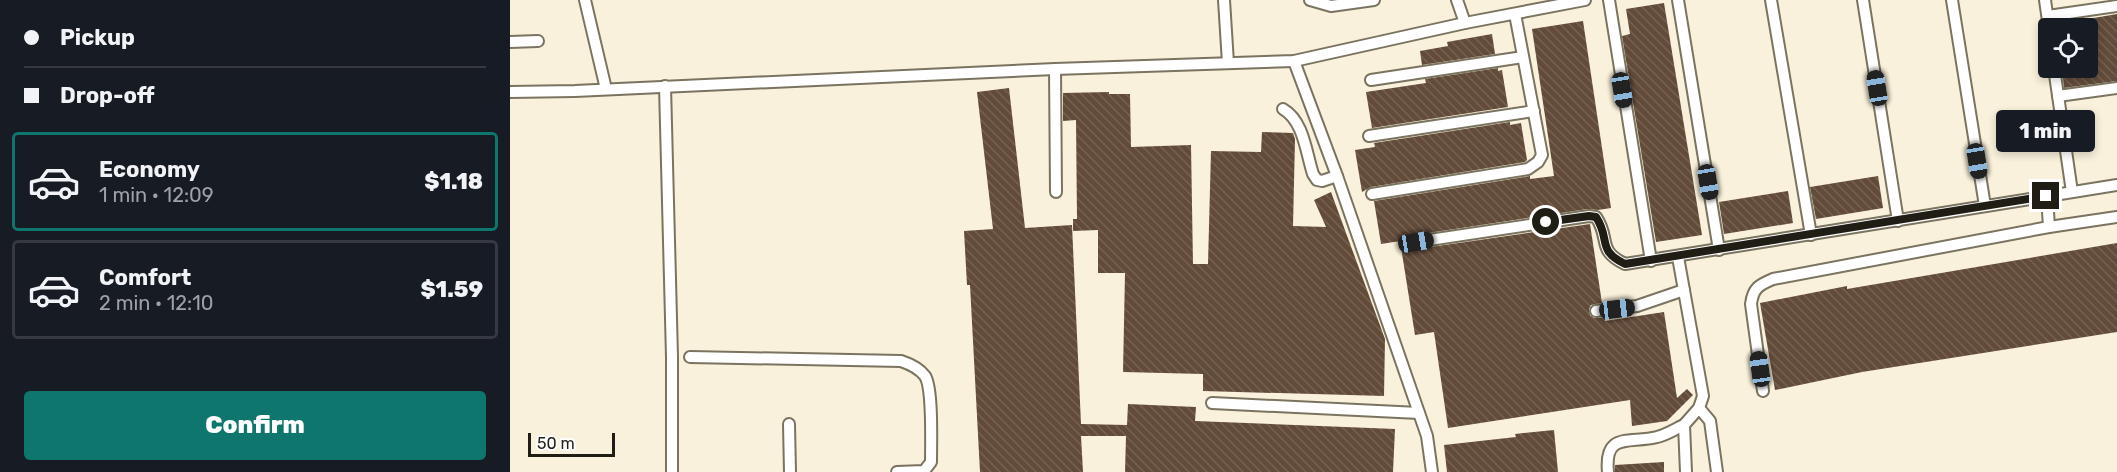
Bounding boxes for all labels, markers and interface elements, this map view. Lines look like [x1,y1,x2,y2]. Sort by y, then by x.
map controls [2038,18,2098,78]
button: locate [2038,18,2098,78]
text: Pickup [60,24,135,51]
car [1865,69,1889,107]
car [1610,71,1634,109]
text: Drop-off [60,82,155,109]
callout: 1 min [1996,109,2096,151]
text: 1 min [2019,119,2072,143]
car [1965,142,1989,180]
icon: car [27,155,81,209]
text: Economy [99,156,200,183]
car [1696,163,1720,201]
text: $1.18 [424,168,483,195]
route end [2032,182,2059,209]
text: 1 min · 12:09 [99,183,214,207]
route start [1532,208,1559,235]
car [1397,230,1435,254]
icon: car [27,263,81,317]
text: Comfort [99,264,191,291]
text: $1.59 [420,276,483,303]
text: 2 min · 12:10 [99,291,213,315]
car [1598,298,1636,320]
car [1749,350,1771,388]
button: Confirm [24,391,486,460]
scale bar [528,430,615,458]
text: 50 m [537,434,575,453]

